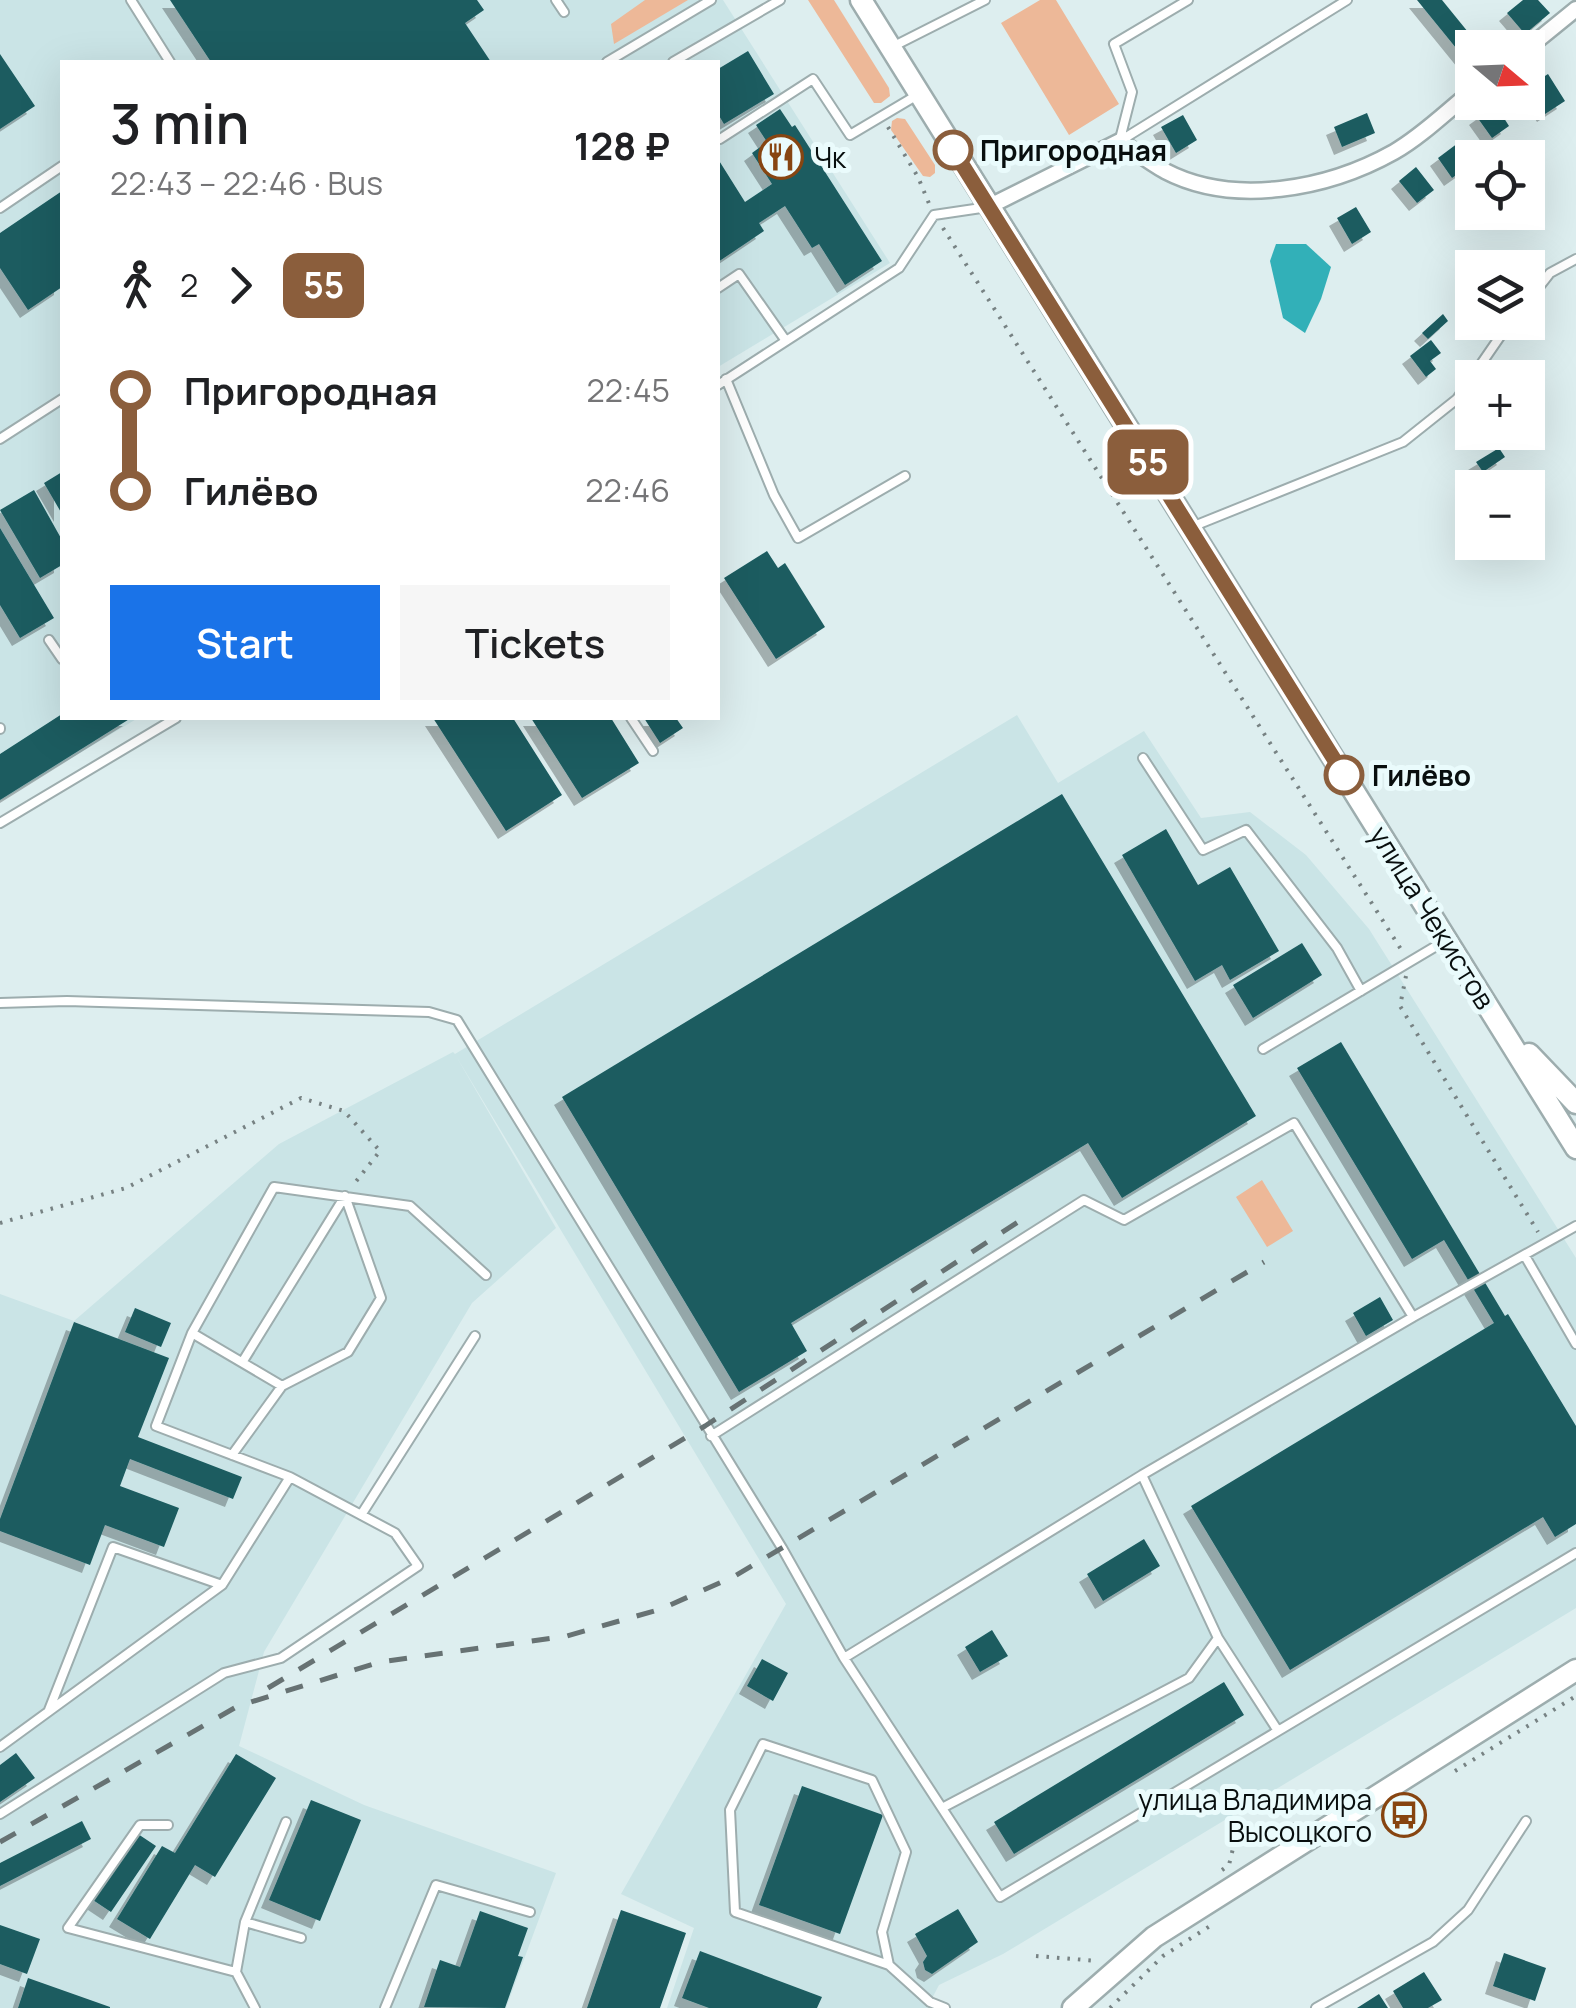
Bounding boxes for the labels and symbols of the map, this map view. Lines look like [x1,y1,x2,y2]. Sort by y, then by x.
north arrow [1455,30,1545,120]
marker: Пригородная [934,131,972,169]
place label: Пригородная [980,131,1167,169]
restaurant icon: Чк [758,134,804,180]
place label: Чк [814,138,847,176]
line badge: 55 [1103,430,1193,494]
marker: Гилёво [1325,756,1363,794]
place label: Гилёво [1372,756,1471,794]
street label: улица Чекистов [1361,818,1505,1016]
place label: улица Владимира Высоцкого [1138,1780,1372,1850]
bus stop icon: улица Владимира Высоцкого [1381,1792,1427,1838]

